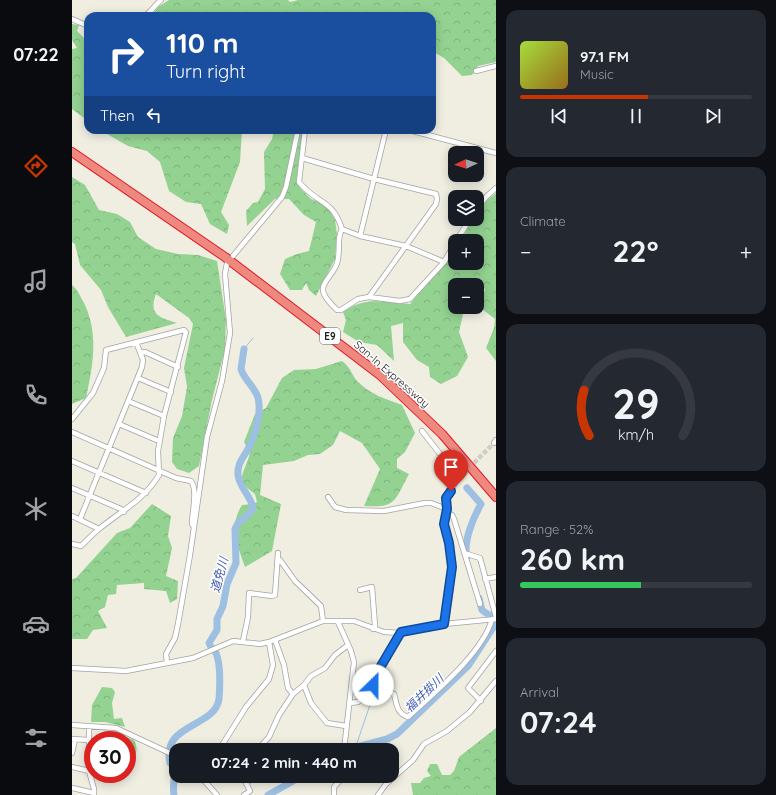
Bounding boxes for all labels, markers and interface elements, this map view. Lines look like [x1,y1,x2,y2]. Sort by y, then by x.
text: 110 m [166,25,239,60]
icon: right [100,28,152,80]
text: 07:22 [13,43,59,66]
text: 97.1 FM [580,47,629,66]
text: Turn right [166,60,246,83]
text: Music [580,66,614,82]
icon: left [143,104,165,126]
icon: previous [548,105,570,127]
icon: pause [625,105,647,127]
icon: next [702,105,724,127]
text: Then [100,106,135,125]
north arrow [448,146,484,182]
map controls [448,146,484,314]
icon: directions [22,152,50,180]
button: layers [448,190,484,226]
text: Climate [520,213,566,229]
text: 22° [613,232,658,270]
button: + [448,234,484,270]
text: − [520,238,531,266]
text: + [740,238,752,266]
icon: music [22,267,50,295]
button: − [448,278,484,314]
road number: E9 [320,328,340,344]
street label: San-In Expressway [351,337,433,411]
text: 29 [612,376,660,428]
icon: phone [22,381,50,409]
text: km/h [618,425,654,443]
pin [434,450,468,491]
icon: arrive [440,456,462,478]
icon: climate [22,495,50,523]
text: Range · 52% [520,521,593,537]
text: 260 km [520,540,625,578]
water label: 道免川 [207,554,231,594]
icon: car [22,610,50,638]
position arrow [352,664,394,706]
water label: 福井掛川 [402,670,448,715]
text: Arrival [520,684,559,700]
text: 07:24 [520,703,597,741]
icon: filters [22,724,50,752]
speed limit sign: 30 [84,731,136,783]
text: 07:24 · 2 min · 440 m [211,753,357,772]

